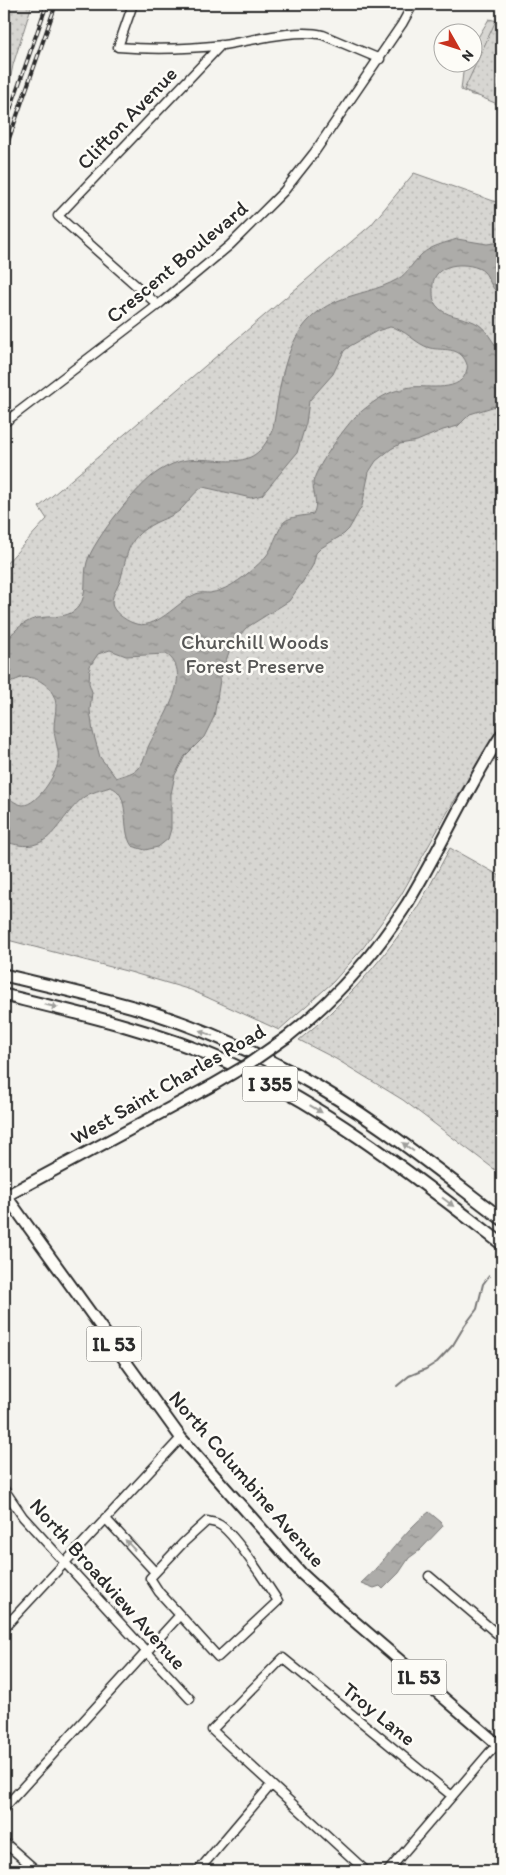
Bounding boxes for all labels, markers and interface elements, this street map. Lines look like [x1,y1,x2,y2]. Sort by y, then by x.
north arrow [434,22,484,72]
text: N [458,47,477,65]
street label: Clifton Avenue [71,61,182,174]
street label: Crescent Boulevard [101,195,253,328]
park label: Churchill Woods Forest Preserve [181,629,329,678]
one-way arrow [44,1002,59,1010]
street label: West Saint Charles Road [66,1017,270,1149]
one-way arrow [198,1029,213,1037]
road number: I 355 [242,1066,298,1102]
one-way arrow [309,1105,322,1114]
one-way arrow [401,1142,415,1152]
one-way arrow [441,1197,454,1208]
road number: IL 53 [86,1326,142,1362]
street label: North Columbine Avenue [164,1385,331,1572]
street label: North Broadview Avenue [25,1493,192,1674]
one-way arrow [124,1540,136,1552]
road number: IL 53 [392,1660,446,1694]
street label: Troy Lane [338,1677,421,1751]

